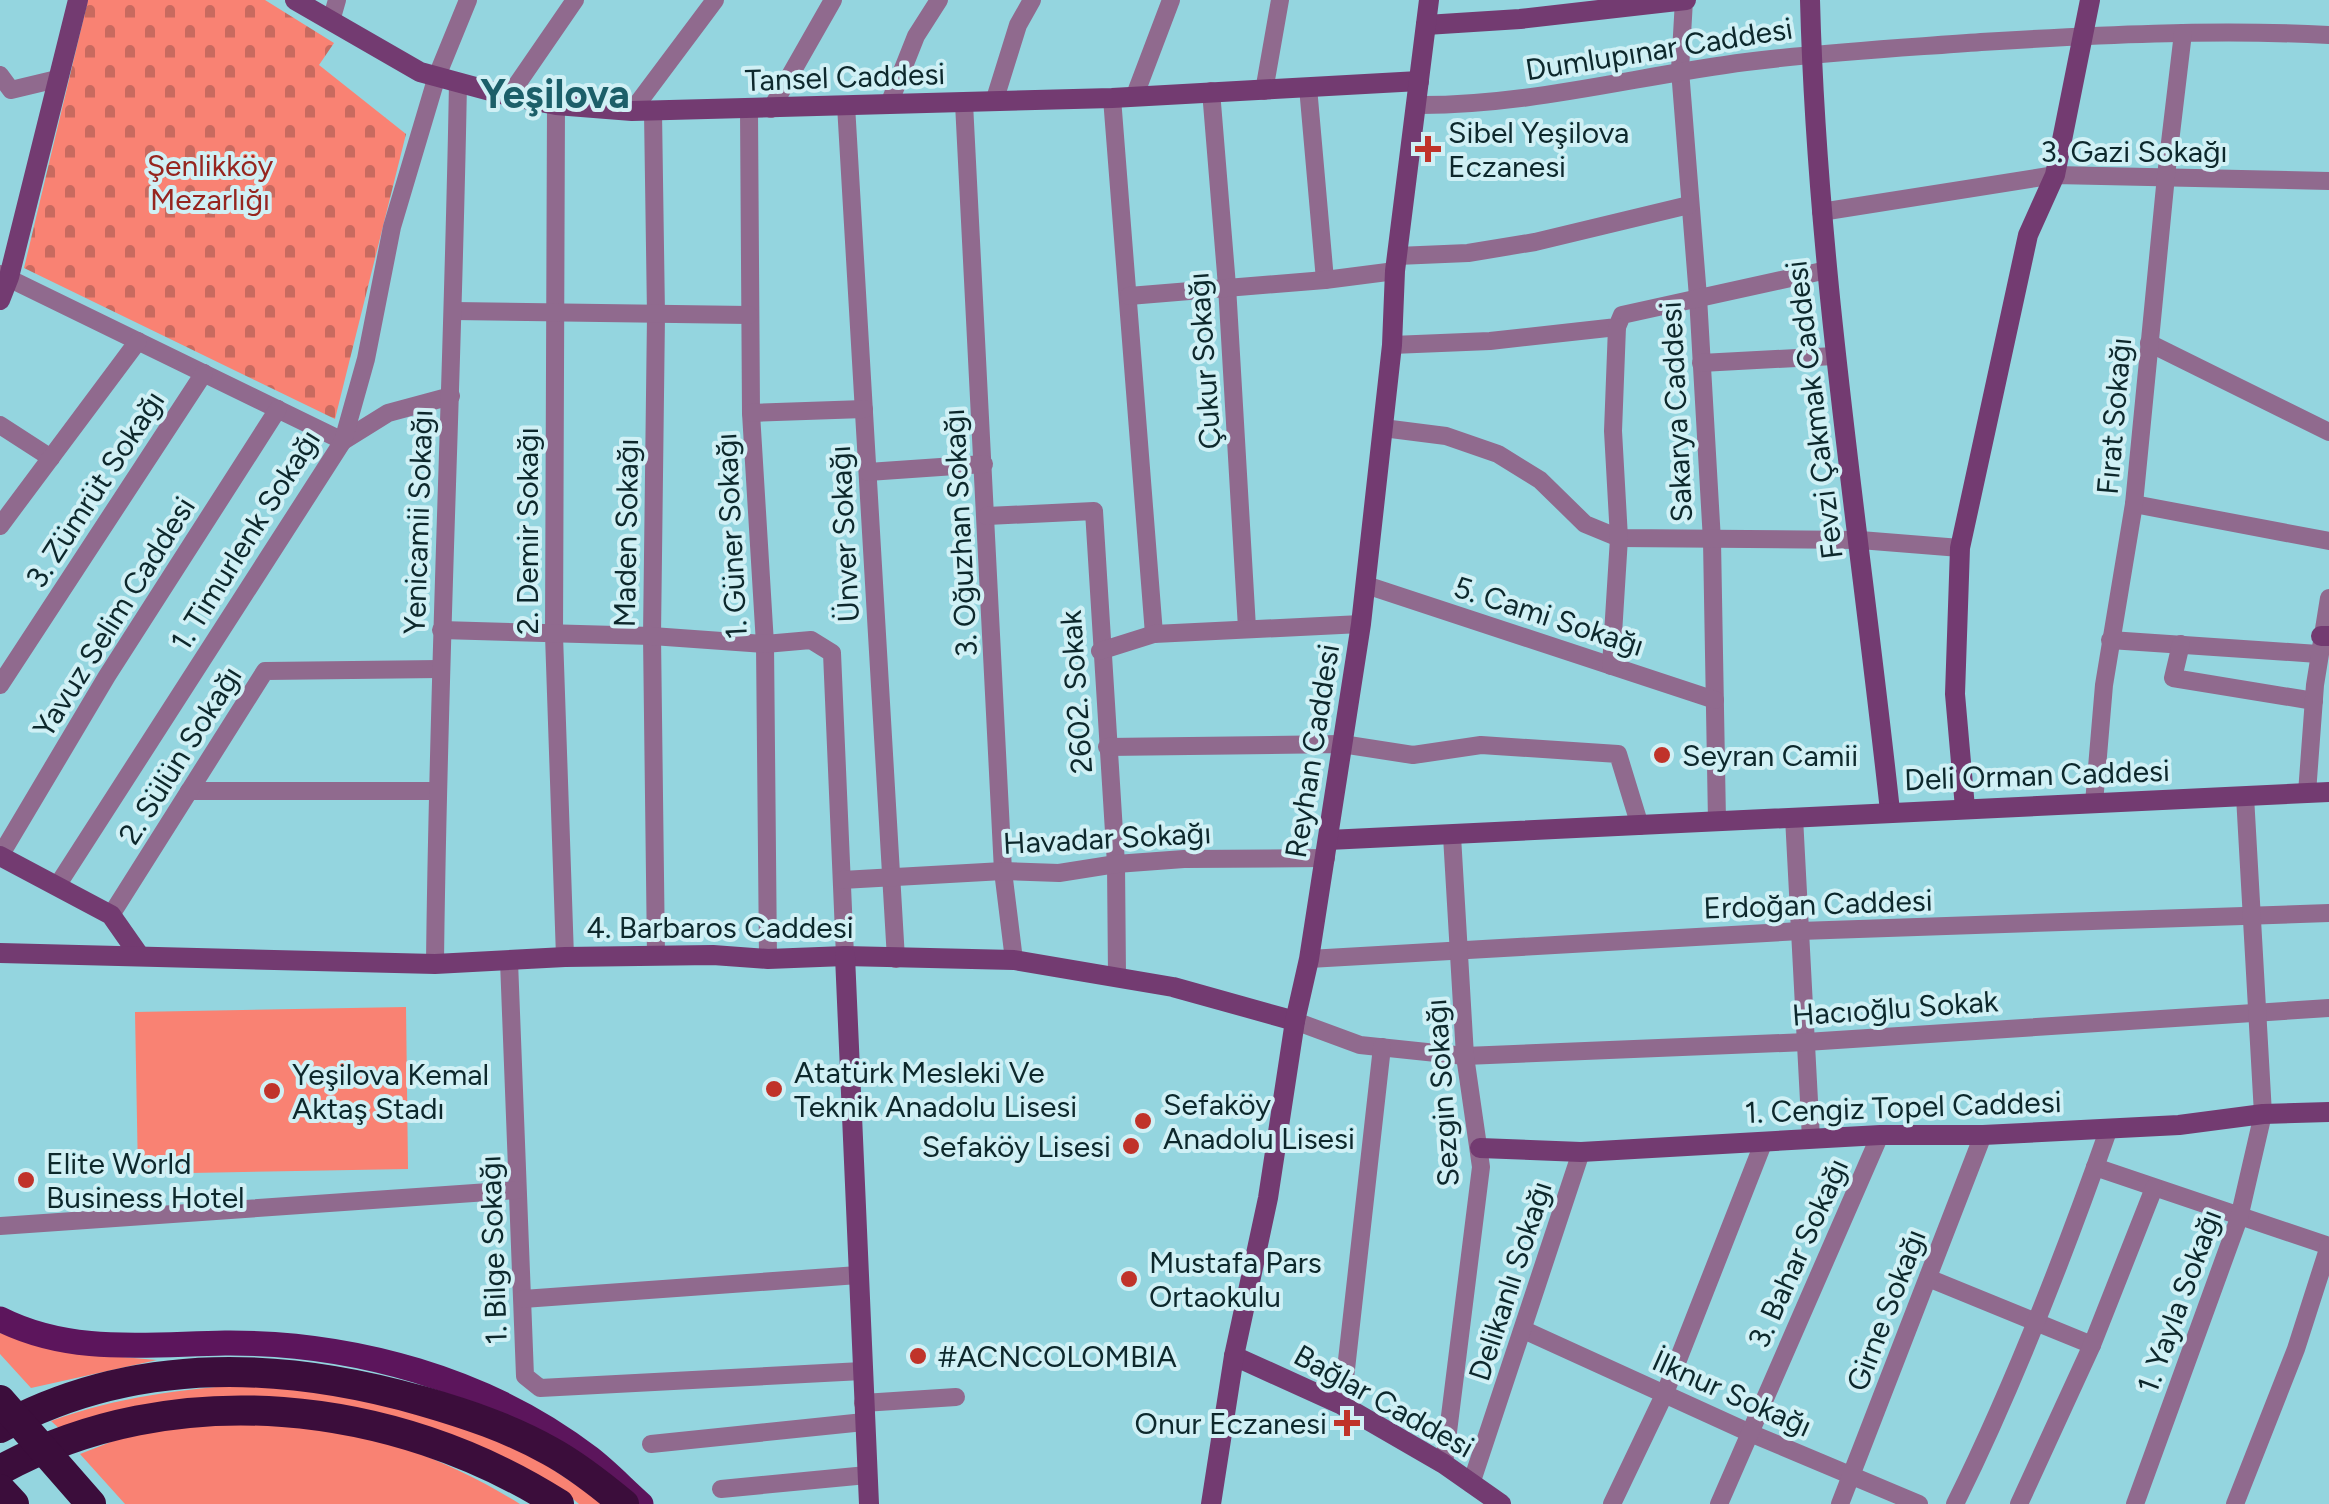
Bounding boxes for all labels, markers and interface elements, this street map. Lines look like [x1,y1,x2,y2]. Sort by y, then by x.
street label: Dumlupınar Caddesi [1523,10,1795,88]
street label: Tansel Caddesi [744,55,946,99]
district label: Yeşilova [480,70,630,118]
place label: Sibel Yeşilova Eczanesi [1448,114,1629,185]
street label: 3. Gazi Sokağı [2040,133,2228,170]
marker: Sibel Yeşilova Eczanesi [1417,138,1439,160]
park label: Şenlikköy Mezarlığı [147,147,274,218]
street label: Fevzi Çakmak Caddesi [1777,259,1851,561]
street label: Çukur Sokağı [1179,271,1229,451]
street label: Sakarya Caddesi [1652,301,1700,523]
street label: Fırat Sokağı [2089,336,2139,496]
street label: 3. Zümrüt Sokağı [18,384,172,594]
street label: 3. Oğuzhan Sokağı [935,408,985,658]
street label: Yenicamii Sokağı [396,409,440,635]
street label: 1. Timurlenk Sokağı [162,423,328,657]
street label: 2. Demir Sokağı [509,427,546,635]
street label: 1. Güner Sokağı [707,432,755,640]
street label: Maden Sokağı [606,438,646,628]
street label: Ünver Sokağı [821,445,867,623]
street label: Yavuz Selim Caddesi [25,490,203,744]
street label: 5. Cami Sokağı [1449,568,1649,664]
street label: 2602. Sokak [1052,609,1100,775]
street label: Reyhan Caddesi [1277,641,1347,861]
street label: 2. Sülün Sokağı [111,659,249,851]
place label: Seyran Camii [1682,737,1858,774]
marker: Seyran Camii [1651,744,1673,766]
street label: Deli Orman Caddesi [1904,752,2170,798]
street label: Havadar Sokağı [1002,814,1212,862]
street label: Erdoğan Caddesi [1703,882,1933,926]
street label: 4. Barbaros Caddesi [586,909,854,946]
street label: Hacıoğlu Sokak [1791,982,2000,1034]
street label: Sezgin Sokağı [1417,998,1467,1188]
place label: Atatürk Mesleki Ve Teknik Anadolu Lisesi [794,1054,1077,1125]
place label: Yeşilova Kemal Aktaş Stadı [292,1056,489,1127]
marker: Atatürk Mesleki Ve Teknik Anadolu Lisesi [763,1078,785,1100]
marker: Yeşilova Kemal Aktaş Stadı [261,1080,283,1102]
street label: 1. Cengiz Topel Caddesi [1744,1083,2062,1131]
place label: Sefaköy Anadolu Lisesi [1163,1086,1355,1157]
marker: Sefaköy Anadolu Lisesi [1132,1110,1154,1132]
place label: Sefaköy Lisesi [922,1128,1111,1165]
marker: Sefaköy Lisesi [1120,1135,1142,1157]
place label: Elite World Business Hotel [46,1145,245,1216]
street label: 3. Bahar Sokağı [1740,1153,1856,1353]
street label: 1. Bilge Sokağı [471,1155,515,1345]
marker: Elite World Business Hotel [15,1169,37,1191]
street label: Delikanlı Sokağı [1460,1176,1560,1386]
street label: 1. Yayla Sokağı [2129,1204,2229,1398]
street label: Girne Sokağı [1838,1224,1934,1396]
place label: Mustafa Pars Ortaokulu [1149,1244,1322,1315]
marker: Mustafa Pars Ortaokulu [1118,1268,1140,1290]
street label: Bağlar Caddesi [1288,1336,1480,1466]
place label: #ACNCOLOMBIA [938,1338,1177,1375]
street label: İlknur Sokağı [1647,1341,1817,1445]
marker: #ACNCOLOMBIA [907,1345,929,1367]
place label: Onur Eczanesi [1135,1405,1327,1442]
marker: Onur Eczanesi [1336,1412,1358,1434]

